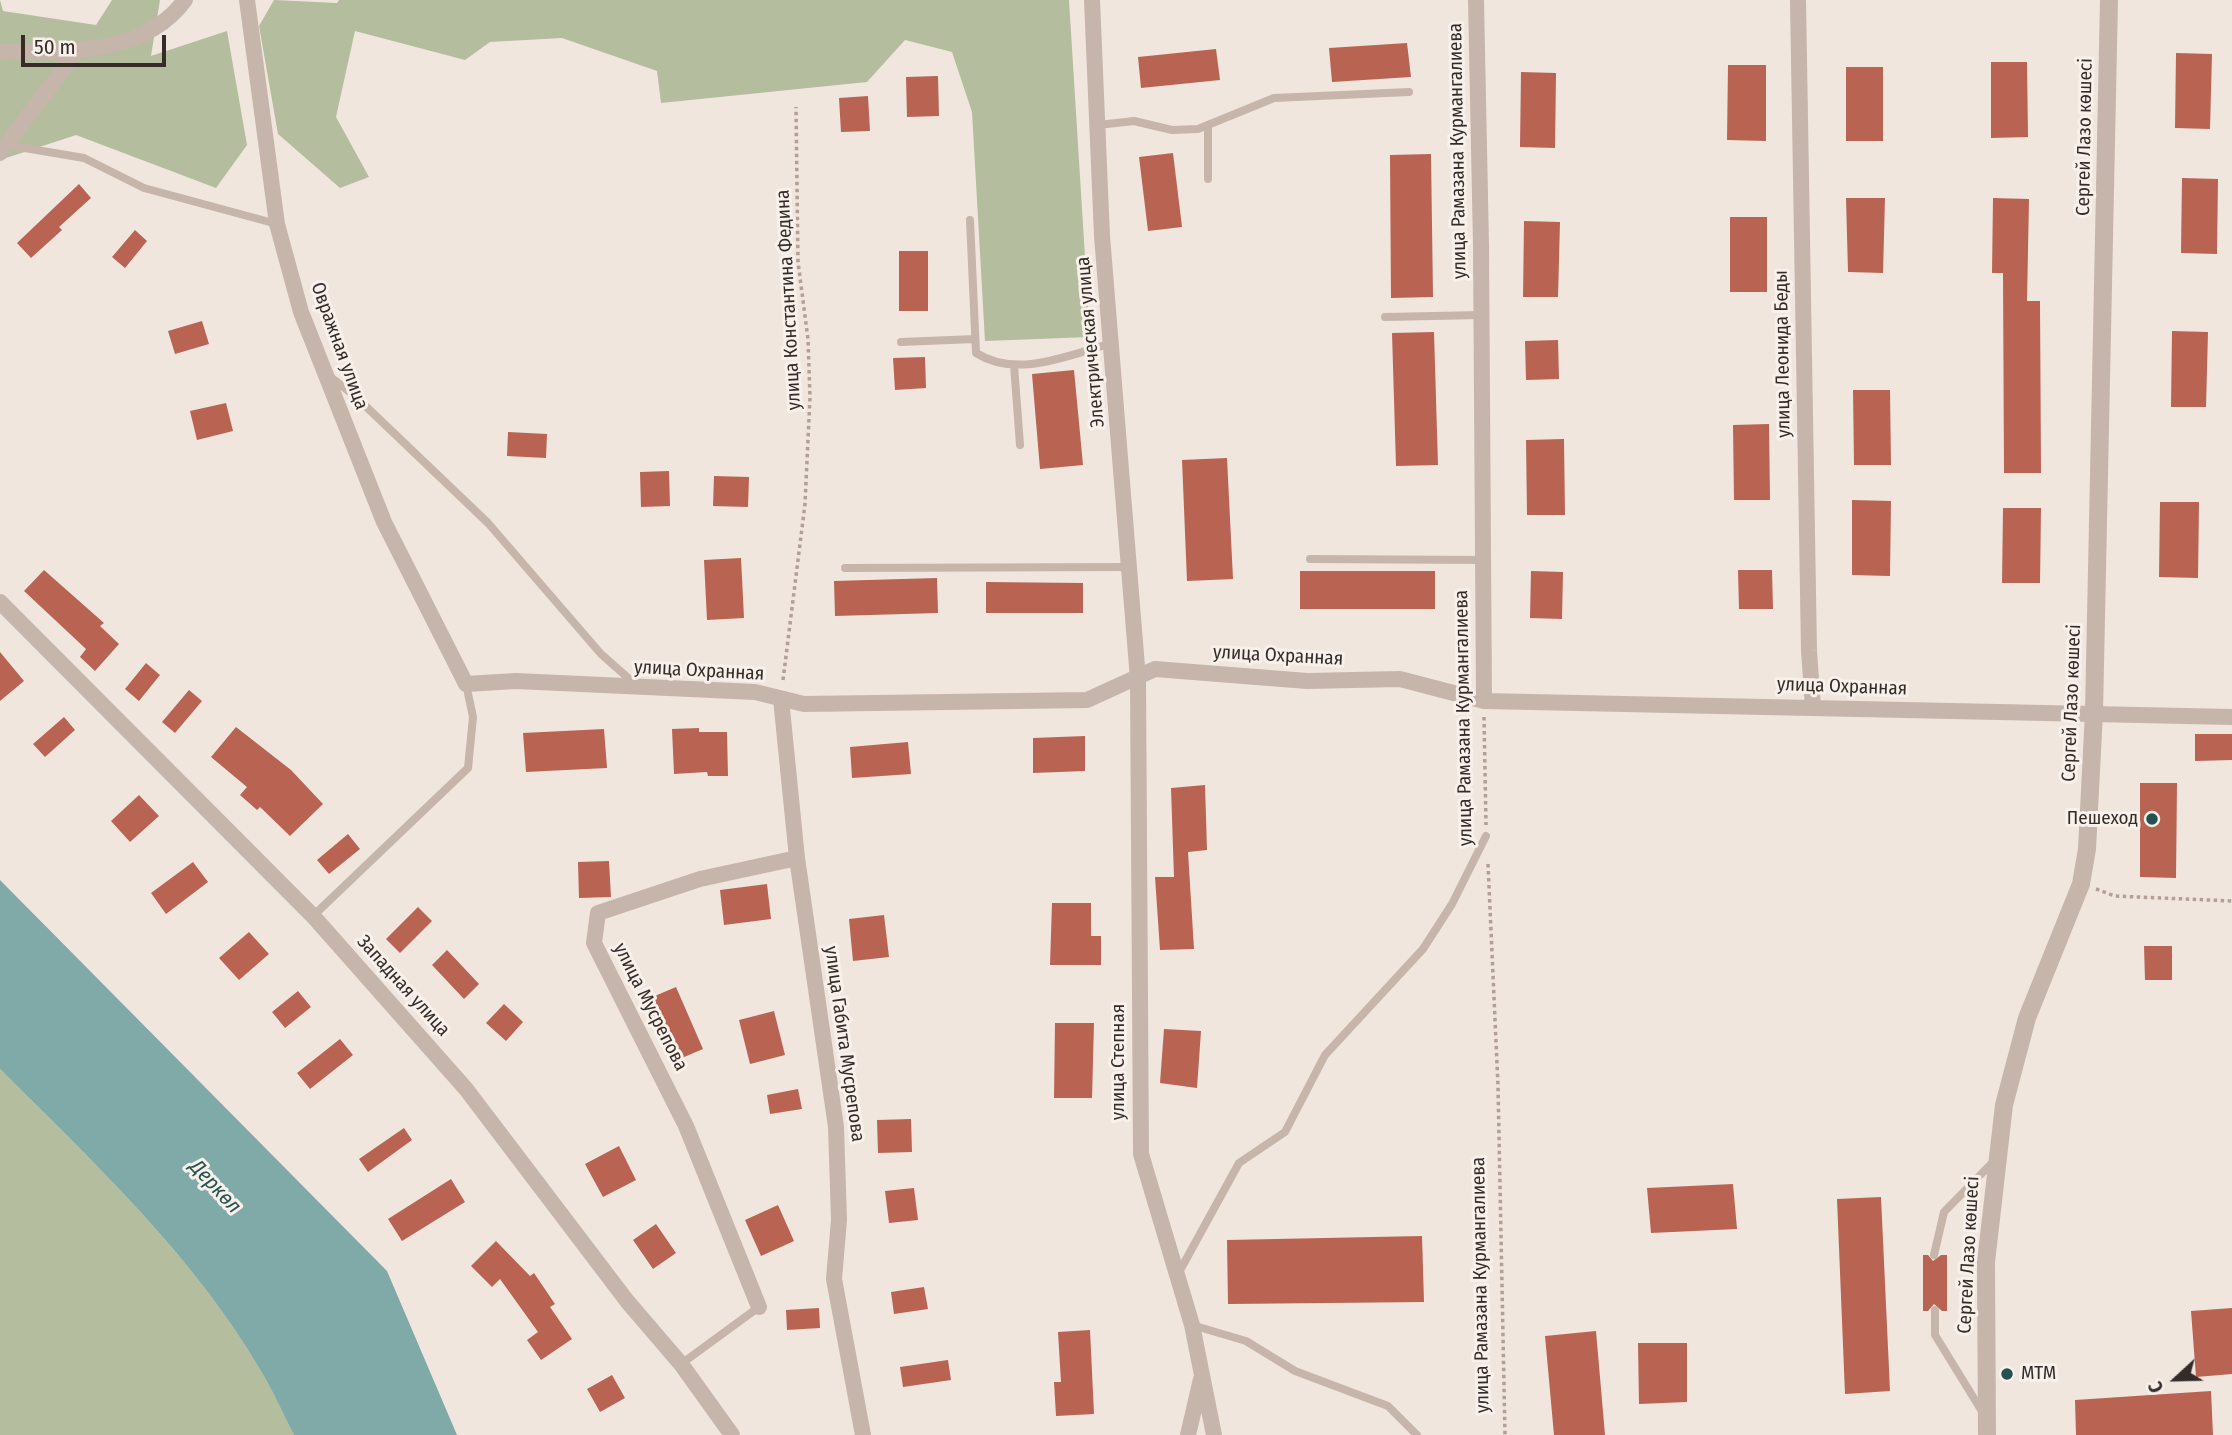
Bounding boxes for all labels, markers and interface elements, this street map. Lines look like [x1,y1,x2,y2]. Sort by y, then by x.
scale bar [24,21,170,65]
street label: улица Рамазана Курмангалиева [1444,23,1472,279]
text: 50 m [34,34,76,60]
street label: Сергей Лазо көшесі [2072,58,2098,216]
street label: улица Константина Федина [772,189,806,411]
street label: Электрическая улица [1072,256,1110,428]
street label: улица Леонида Беды [1770,270,1796,438]
street label: Овражная улица [305,279,373,413]
street label: улица Рамазана Курмангалиева [1450,590,1478,846]
street label: Сергей Лазо көшесі [2058,624,2086,782]
street label: улица Охранная [1212,641,1344,671]
street label: улица Охранная [633,656,765,686]
street label: улица Охранная [1776,673,1908,701]
place label: Пешеход [2067,808,2138,830]
marker: Пешеход [2144,811,2160,827]
street label: Западная улица [352,931,454,1041]
street label: улица Мусрепова [608,939,692,1075]
street label: улица Габита Мусрепова [819,945,869,1143]
street label: улица Степная [1108,1004,1130,1120]
water label: Деркөл [184,1155,246,1219]
street label: улица Рамазана Курмангалиева [1467,1157,1495,1413]
street label: Сергей Лазо көшесі [1953,1176,1985,1334]
north arrow [2141,1344,2211,1414]
place label: МТМ [2021,1363,2056,1385]
marker: МТМ [1999,1366,2015,1382]
text: С [2144,1378,2169,1396]

